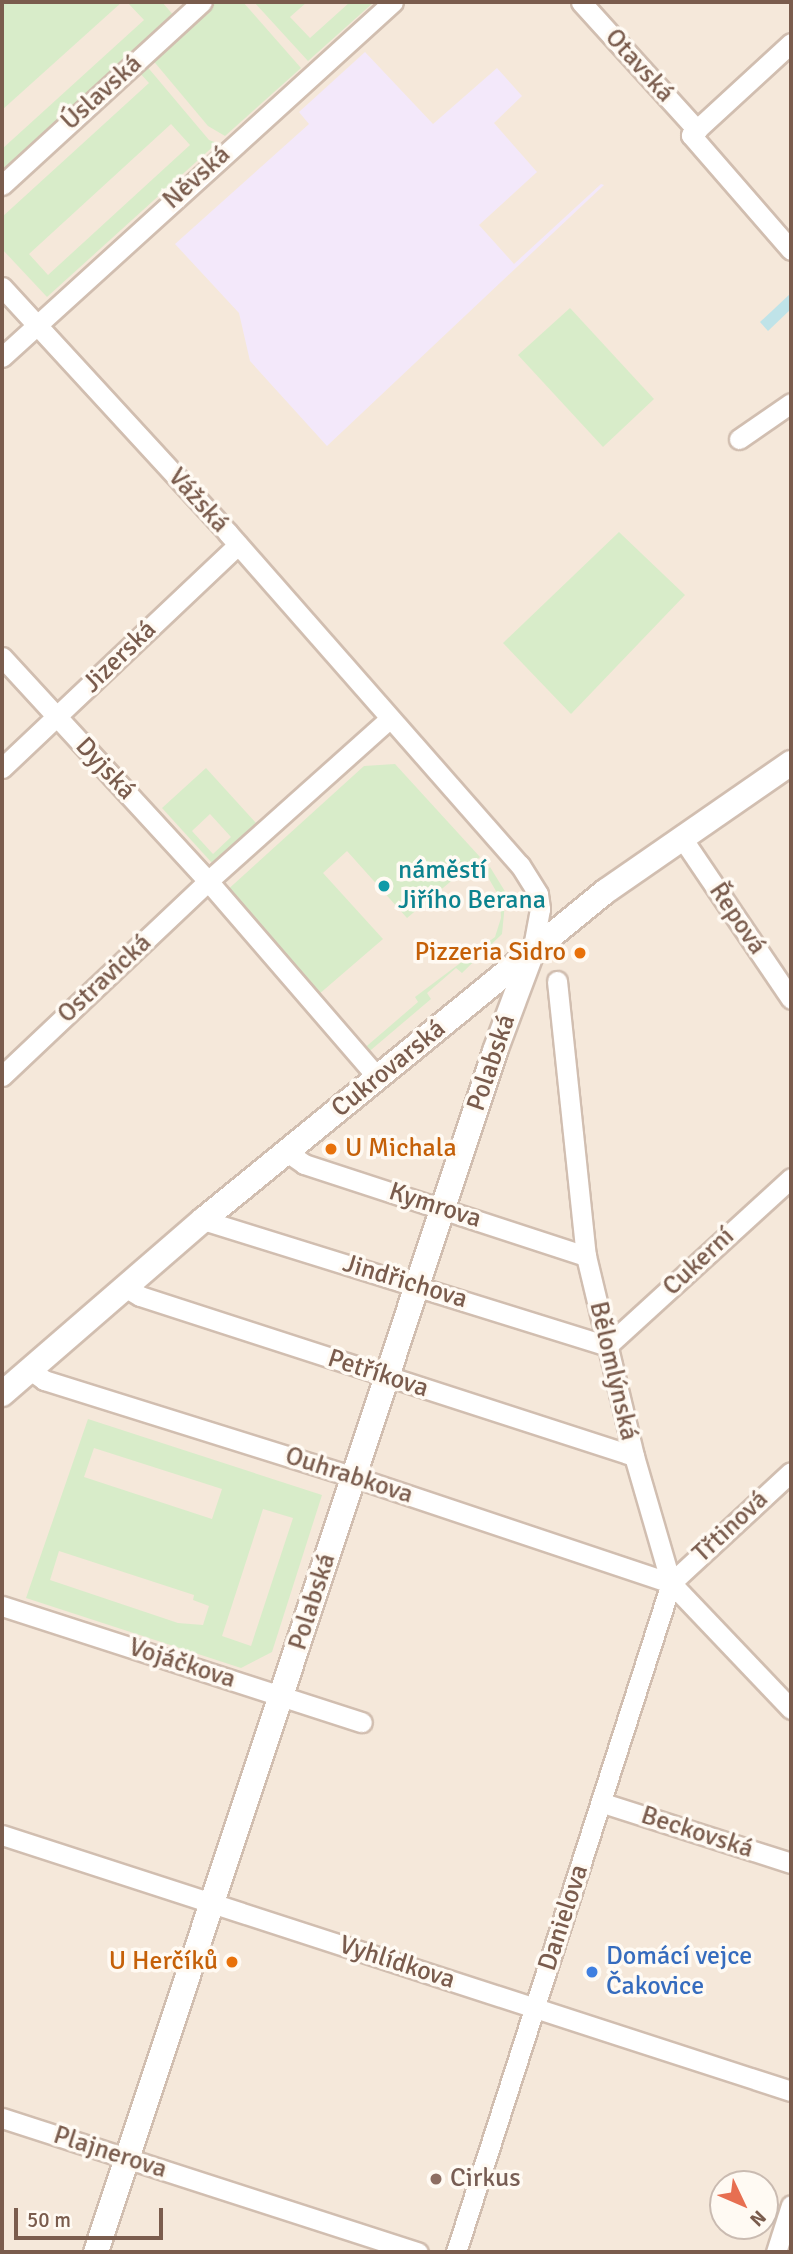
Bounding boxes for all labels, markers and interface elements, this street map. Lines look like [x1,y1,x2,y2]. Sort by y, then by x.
street label: Otavská [598,23,680,109]
street label: Úslavská [55,49,149,137]
street label: Něvská [157,140,237,216]
street label: Vážská [161,462,235,540]
street label: Jizerská [77,614,163,700]
street label: Dyjská [68,731,142,807]
place label: náměstí Jiřího Berana [398,855,546,917]
street label: Řepová [702,877,772,961]
marker: náměstí Jiřího Berana [376,878,392,894]
street label: Ostravická [52,928,158,1030]
place label: Pizzeria Sidro [415,937,566,969]
marker: Pizzeria Sidro [572,945,588,961]
street label: Polabská [461,1011,523,1115]
street label: Cukrovarská [326,1014,452,1124]
place label: U Michala [345,1133,457,1165]
marker: U Michala [323,1141,339,1157]
street label: Kymrova [385,1176,485,1236]
street label: Cukerní [657,1221,741,1303]
street label: Jindřichova [339,1248,471,1316]
street label: Bělomlýnská [582,1299,644,1443]
street label: Petříkova [324,1343,432,1405]
street label: Ouhrabkova [281,1441,417,1511]
street label: Třtinová [687,1484,775,1570]
street label: Polabská [283,1550,343,1654]
street label: Vojáčkova [125,1632,239,1696]
street label: Beckovská [637,1800,757,1866]
street label: Danielova [532,1861,596,1975]
street label: Vyhlídkova [335,1930,459,1996]
place label: Domácí vejce Čakovice [606,1941,752,2002]
place label: U Herčíků [109,1946,218,1978]
marker: U Herčíků [224,1954,240,1970]
marker: Domácí vejce Čakovice [584,1964,600,1980]
street label: Plajnerova [49,2120,171,2186]
place label: Cirkus [450,2163,521,2195]
north arrow [709,2170,779,2240]
marker: Cirkus [428,2171,444,2187]
scale bar [18,2194,166,2238]
text: N [744,2205,771,2231]
text: 50 m [27,2207,71,2233]

